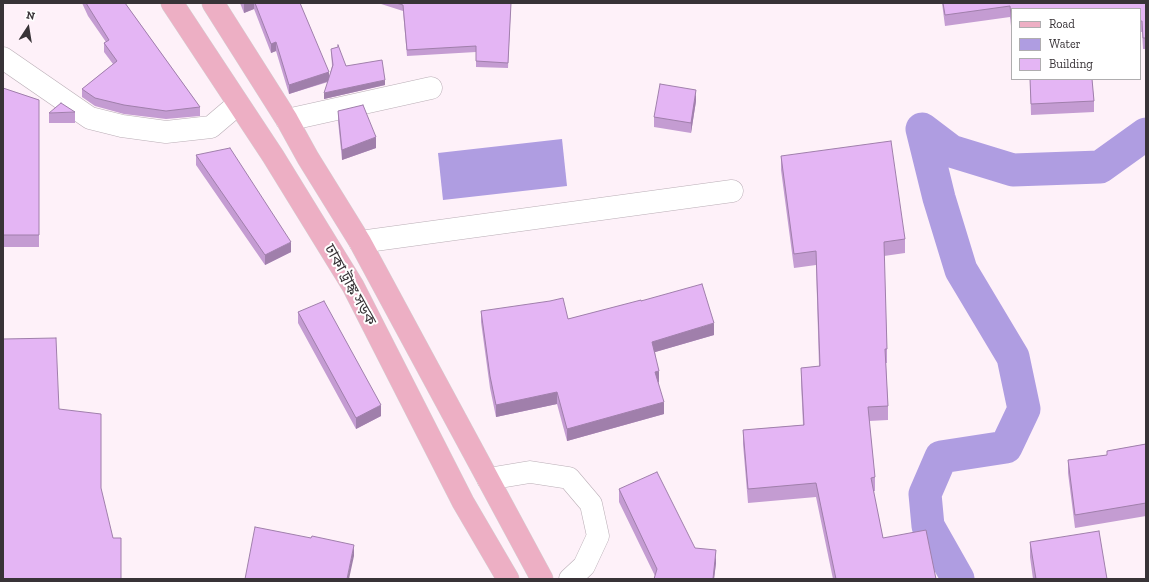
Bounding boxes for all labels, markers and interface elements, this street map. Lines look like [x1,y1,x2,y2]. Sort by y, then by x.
north arrow [8,8,48,48]
legend [1011,8,1141,80]
text: N [25,9,36,23]
text: Road [1049,17,1075,31]
text: Water [1049,37,1081,51]
text: Building [1049,57,1093,71]
street label: ঢাকা ট্রাঙ্ক সড়ক [320,241,380,329]

